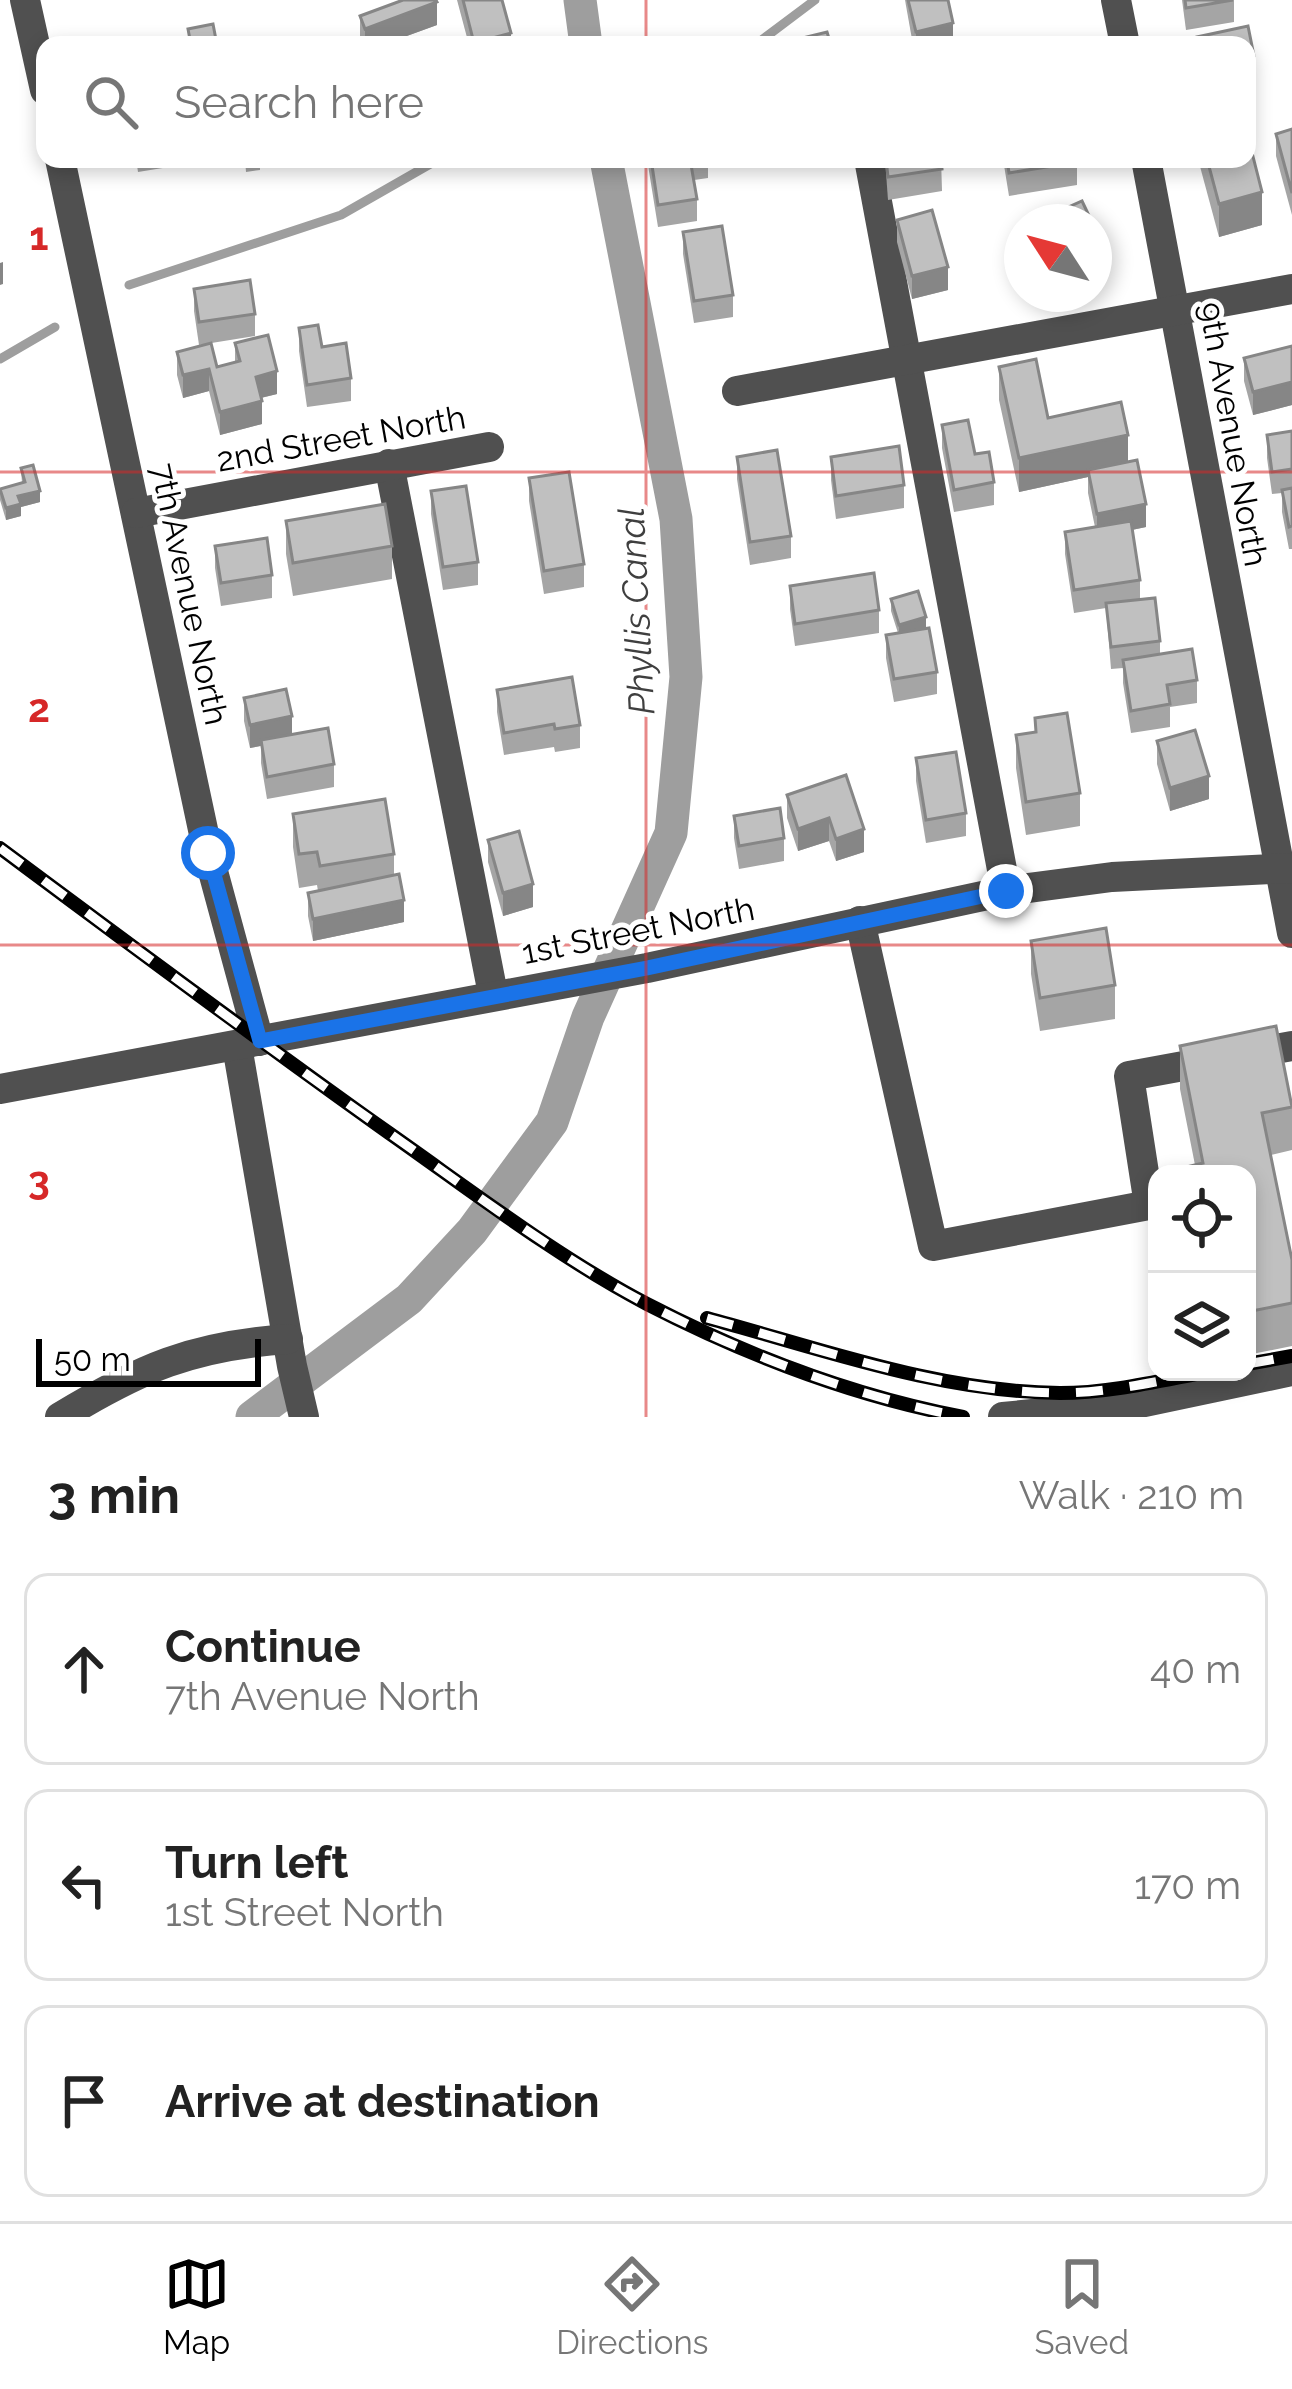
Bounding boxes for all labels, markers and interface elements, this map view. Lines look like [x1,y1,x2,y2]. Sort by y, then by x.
search box [36,36,1256,168]
icon: search [78,69,144,135]
text: Search here [174,76,424,129]
north arrow [1004,204,1112,312]
text: 1 [29,213,49,259]
street label: 9th Avenue North [1191,299,1276,569]
street label: 2nd Street North [214,397,469,480]
street label: 7th Avenue North [143,460,236,728]
water label: Phyllis Canal [610,506,662,716]
text: 2 [28,685,50,731]
route start [181,826,235,880]
route end [979,864,1033,918]
street label: 1st Street North [518,889,758,972]
text: 3 [28,1157,50,1203]
map controls [1148,1165,1256,1381]
button: locate [1148,1165,1256,1273]
button: layers [1148,1273,1256,1381]
scale bar [36,1333,261,1386]
text: 50 m [54,1340,131,1379]
text: 3 min [48,1465,180,1525]
text: Walk · 210 m [1019,1472,1244,1518]
text: Continue [165,1620,361,1673]
icon: ahead [51,1636,117,1702]
text: 40 m [1150,1646,1241,1692]
text: 7th Avenue North [165,1673,480,1719]
text: Turn left [165,1836,348,1889]
icon: left [51,1852,117,1918]
text: 170 m [1134,1862,1241,1908]
text: 1st Street North [165,1889,444,1935]
icon: arrive [51,2068,117,2134]
text: Arrive at destination [165,2075,600,2128]
tab: Map [163,2251,230,2362]
tab: Directions [556,2251,709,2362]
tab: Saved [1035,2251,1129,2362]

